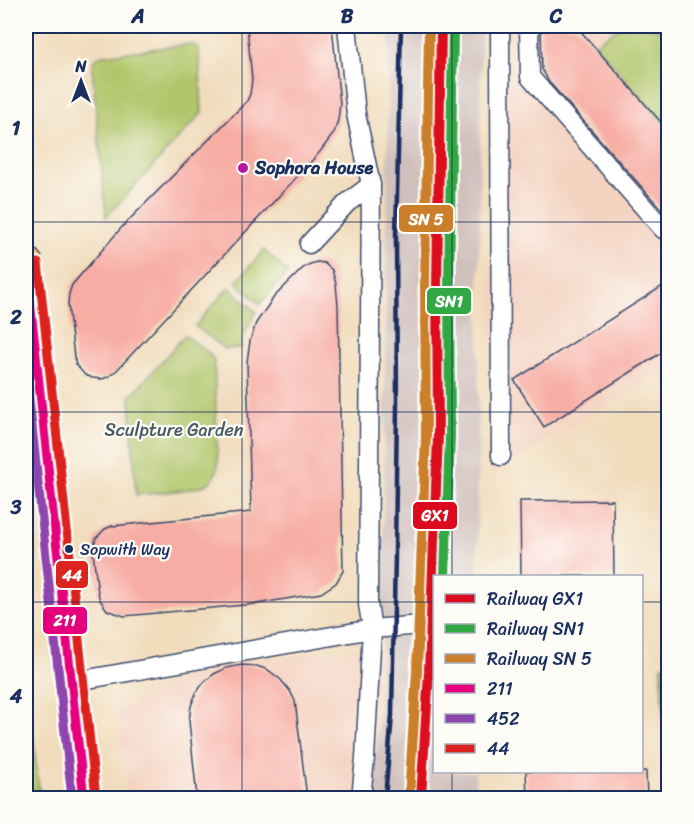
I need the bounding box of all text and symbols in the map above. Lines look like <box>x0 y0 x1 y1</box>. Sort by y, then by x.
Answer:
text: A <box>130 0 145 34</box>
text: B <box>341 0 354 34</box>
text: C <box>549 0 563 34</box>
north arrow <box>51 51 111 111</box>
text: N <box>74 52 87 81</box>
text: 1 <box>12 111 21 146</box>
place label: Sophora House <box>254 152 373 184</box>
marker: Sophora House <box>236 161 250 175</box>
line badge: SN 5 <box>398 204 454 233</box>
text: SN 5 <box>407 205 444 234</box>
line badge: SN1 <box>426 287 472 315</box>
text: SN1 <box>434 287 463 316</box>
text: 2 <box>9 300 22 335</box>
park label: Sculpture Garden <box>105 414 244 446</box>
text: 3 <box>10 490 22 525</box>
line badge: GX1 <box>412 501 458 530</box>
text: GX1 <box>420 501 449 530</box>
place label: Sopwith Way <box>80 535 170 564</box>
marker: Sopwith Way <box>63 543 75 555</box>
line badge: 44 <box>55 560 89 589</box>
text: 44 <box>61 561 82 590</box>
legend <box>433 575 643 773</box>
text: Railway GX1 <box>487 583 584 615</box>
line badge: 211 <box>42 606 88 635</box>
text: 211 <box>53 606 77 635</box>
text: Railway SN1 <box>487 613 584 645</box>
text: Railway SN 5 <box>487 643 592 675</box>
text: 211 <box>487 673 513 705</box>
text: 4 <box>9 679 23 714</box>
text: 452 <box>487 703 520 735</box>
text: 44 <box>487 733 510 765</box>

